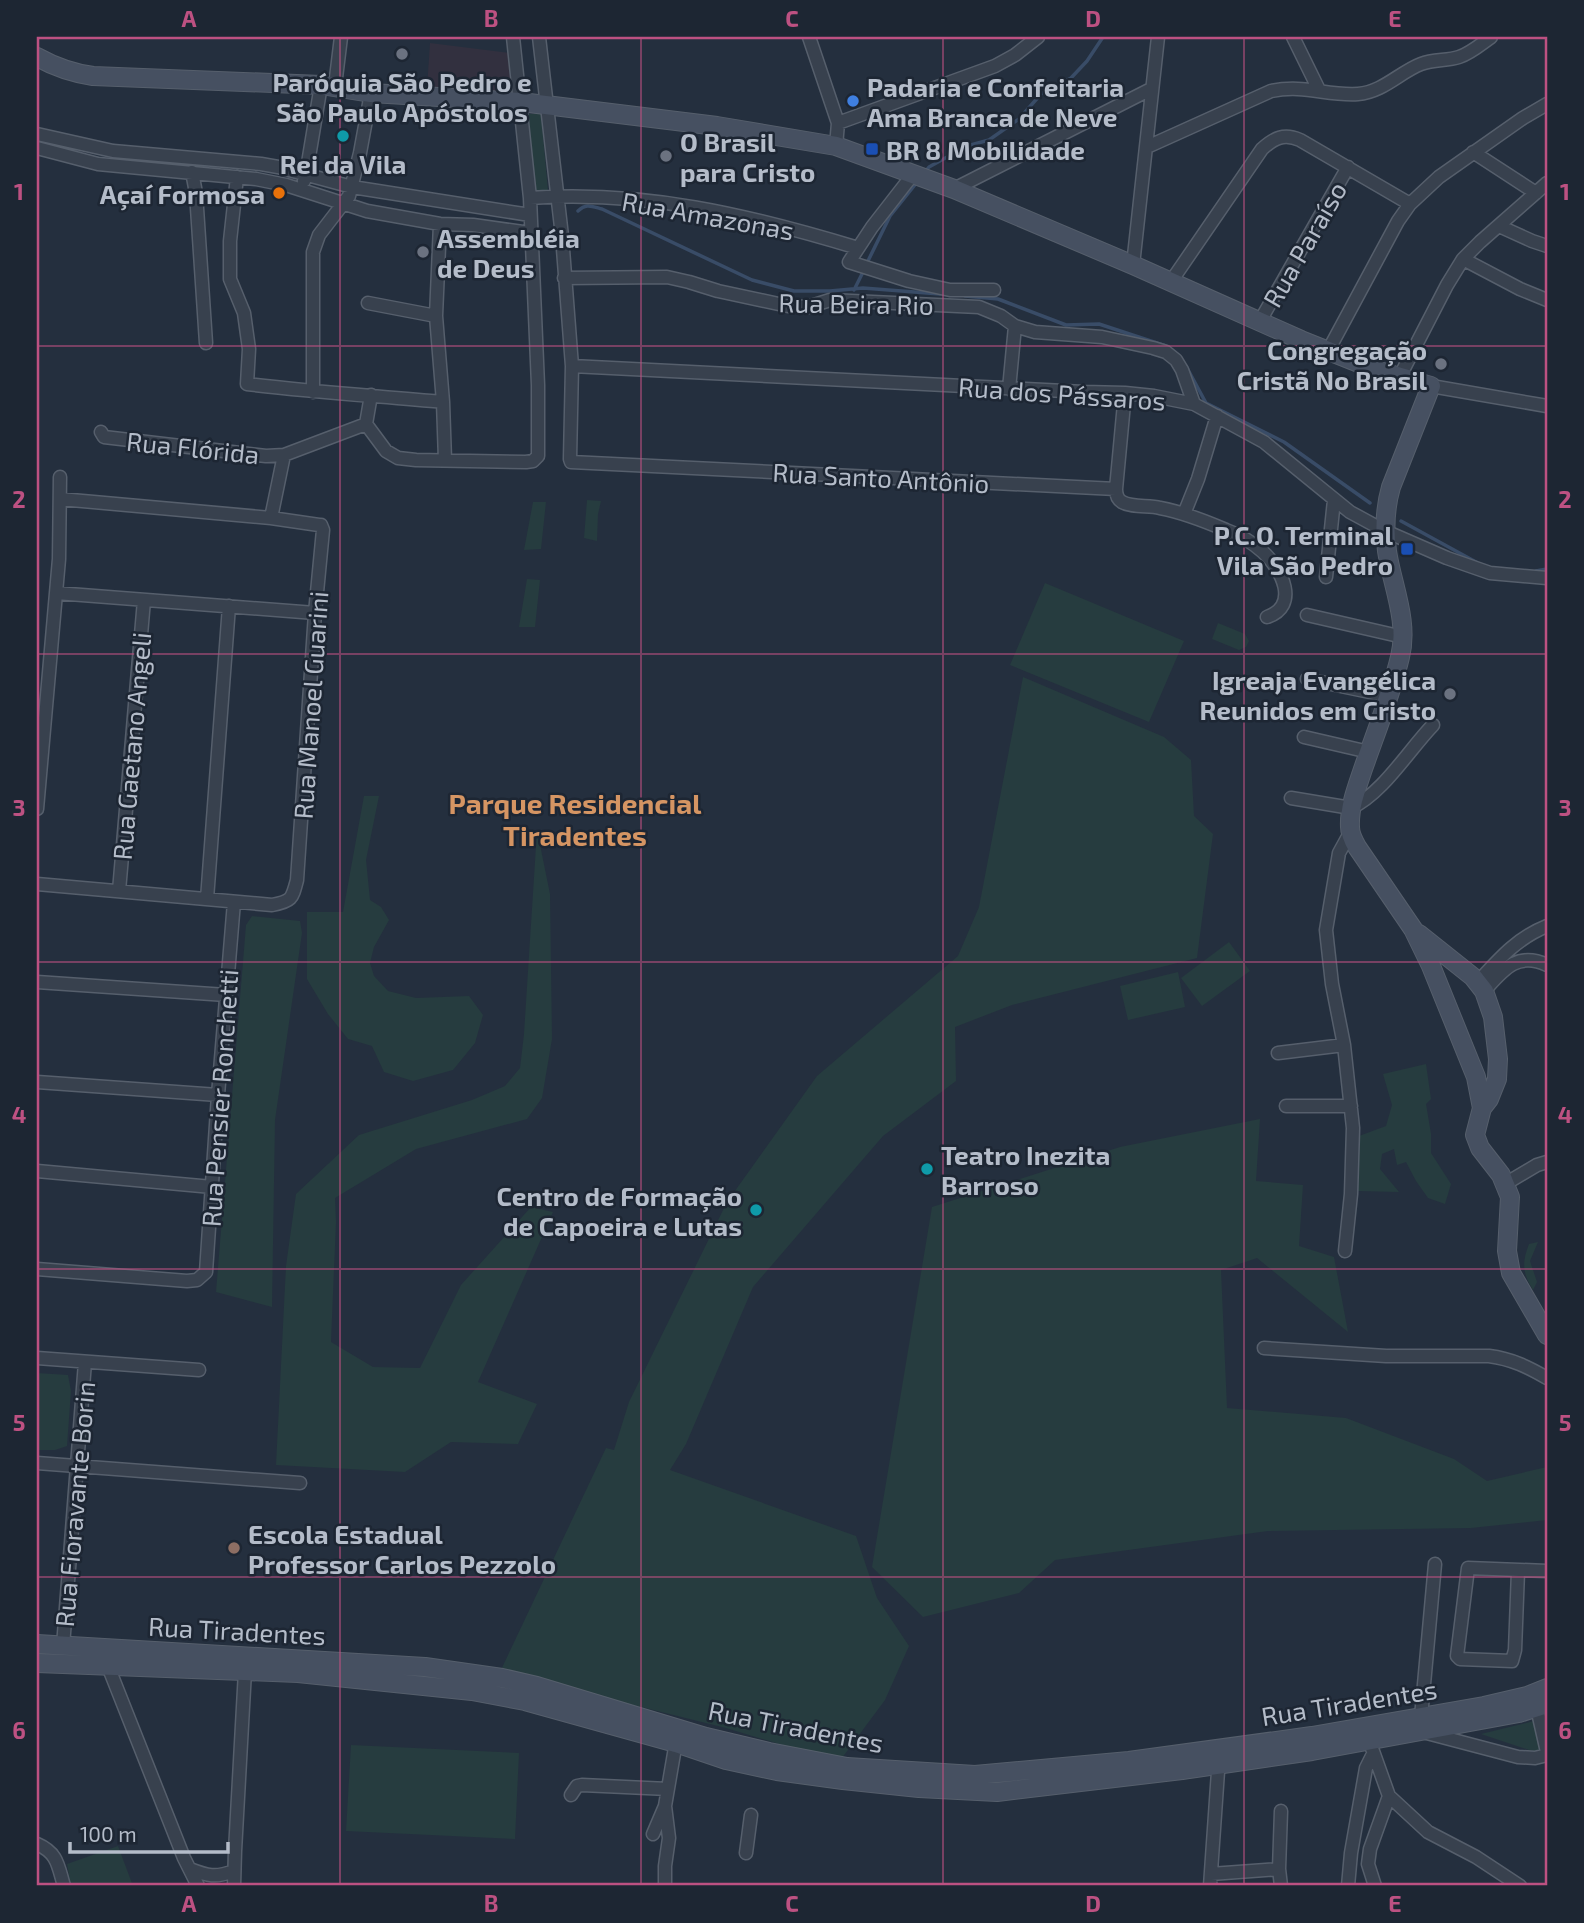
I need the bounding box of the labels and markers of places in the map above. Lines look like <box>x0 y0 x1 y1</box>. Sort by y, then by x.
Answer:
marker: Paróquia São Pedro e São Paulo Apóstolos <box>394 46 410 62</box>
place label: Paróquia São Pedro e São Paulo Apóstolos <box>272 66 532 127</box>
place label: Padaria e Confeitaria Ama Branca de Neve <box>867 71 1124 132</box>
marker: Padaria e Confeitaria Ama Branca de Neve <box>845 93 861 109</box>
place label: O Brasil para Cristo <box>680 126 815 187</box>
marker: Rei da Vila <box>335 128 351 144</box>
place label: BR 8 Mobilidade <box>886 134 1085 165</box>
marker: BR 8 Mobilidade <box>864 141 880 157</box>
place label: Rei da Vila <box>280 148 406 179</box>
marker: O Brasil para Cristo <box>658 148 674 164</box>
place label: Açaí Formosa <box>100 178 265 211</box>
marker: Açaí Formosa <box>271 185 287 201</box>
place label: Assembléia de Deus <box>437 222 580 283</box>
marker: Assembléia de Deus <box>415 244 431 260</box>
place label: Congregação Cristã No Brasil <box>1237 334 1427 395</box>
marker: Congregação Cristã No Brasil <box>1433 356 1449 372</box>
place label: P.C.O. Terminal Vila São Pedro <box>1214 519 1393 580</box>
marker: P.C.O. Terminal Vila São Pedro <box>1399 541 1415 557</box>
place label: Igreaja Evangélica Reunidos em Cristo <box>1200 664 1436 725</box>
marker: Igreaja Evangélica Reunidos em Cristo <box>1442 686 1458 702</box>
place label: Teatro Inezita Barroso <box>941 1139 1110 1200</box>
marker: Teatro Inezita Barroso <box>919 1161 935 1177</box>
place label: Centro de Formação de Capoeira e Lutas <box>496 1180 742 1241</box>
marker: Centro de Formação de Capoeira e Lutas <box>748 1202 764 1218</box>
place label: Escola Estadual Professor Carlos Pezzolo <box>248 1518 556 1579</box>
marker: Escola Estadual Professor Carlos Pezzolo <box>226 1540 242 1556</box>

